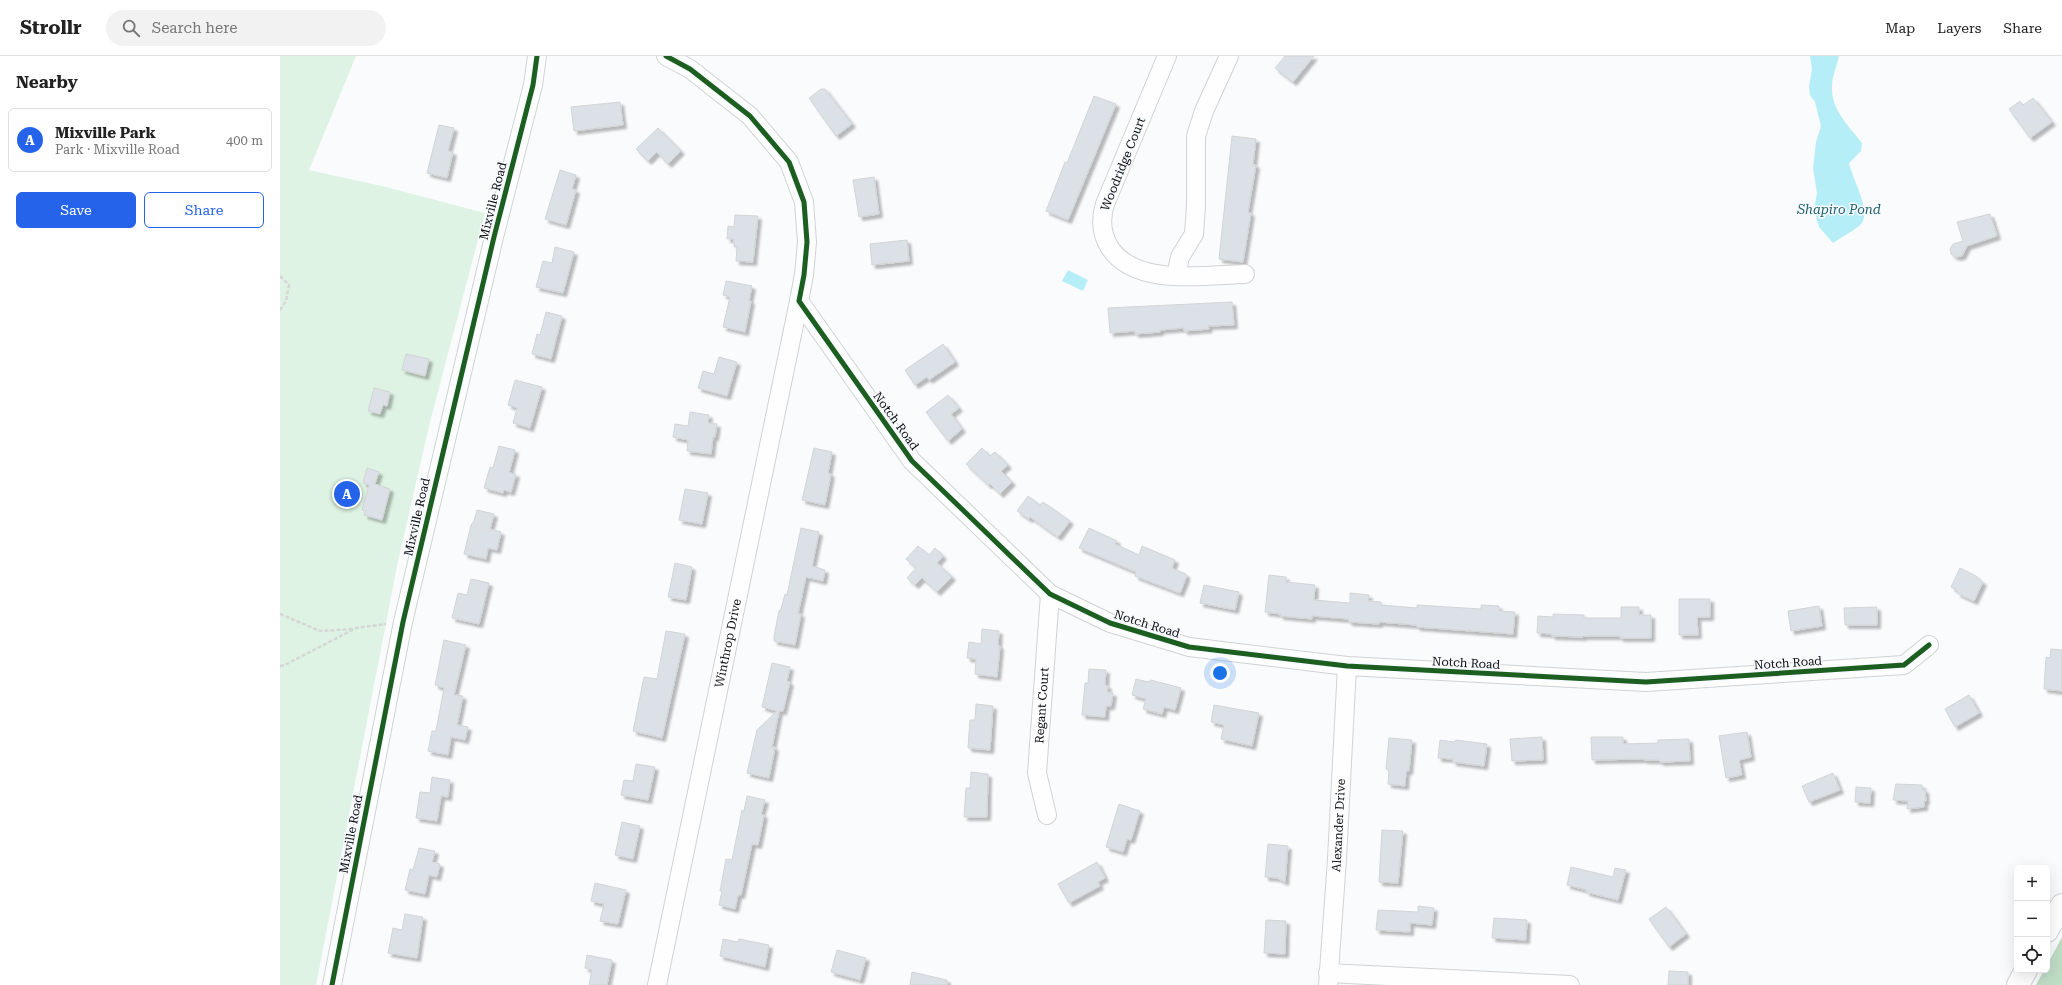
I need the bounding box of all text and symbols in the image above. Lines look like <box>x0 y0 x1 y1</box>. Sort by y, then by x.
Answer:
search box <box>106 10 386 46</box>
text: Strollr <box>20 16 82 39</box>
icon: search <box>120 17 142 39</box>
text: Search here <box>152 19 238 37</box>
text: Map <box>1885 20 1915 36</box>
text: Layers <box>1937 20 1981 36</box>
text: Share <box>2003 20 2042 36</box>
text: Nearby <box>16 72 78 92</box>
street label: Woodridge Court <box>1098 115 1148 213</box>
text: Mixville Park <box>55 124 156 142</box>
text: A <box>25 133 35 148</box>
text: 400 m <box>226 133 263 148</box>
text: Park · Mixville Road <box>55 142 180 157</box>
street label: Mixville Road <box>477 160 510 241</box>
button: Save <box>16 192 136 228</box>
button: Share <box>144 192 264 228</box>
water label: Shapiro Pond <box>1796 202 1881 217</box>
street label: Notch Road <box>870 389 922 453</box>
street label: Mixville Road <box>401 476 433 557</box>
pin: A <box>334 479 360 509</box>
street label: Winthrop Drive <box>712 597 744 689</box>
street label: Notch Road <box>1112 607 1182 641</box>
street label: Notch Road <box>1432 654 1501 672</box>
street label: Notch Road <box>1754 654 1823 672</box>
your location <box>1210 663 1230 683</box>
street label: Regant Court <box>1032 666 1052 744</box>
street label: Alexander Drive <box>1329 778 1348 873</box>
street label: Mixville Road <box>337 793 366 874</box>
map controls <box>2014 865 2050 973</box>
button: + <box>2014 865 2050 901</box>
button: − <box>2014 901 2050 937</box>
button: locate <box>2014 937 2050 973</box>

